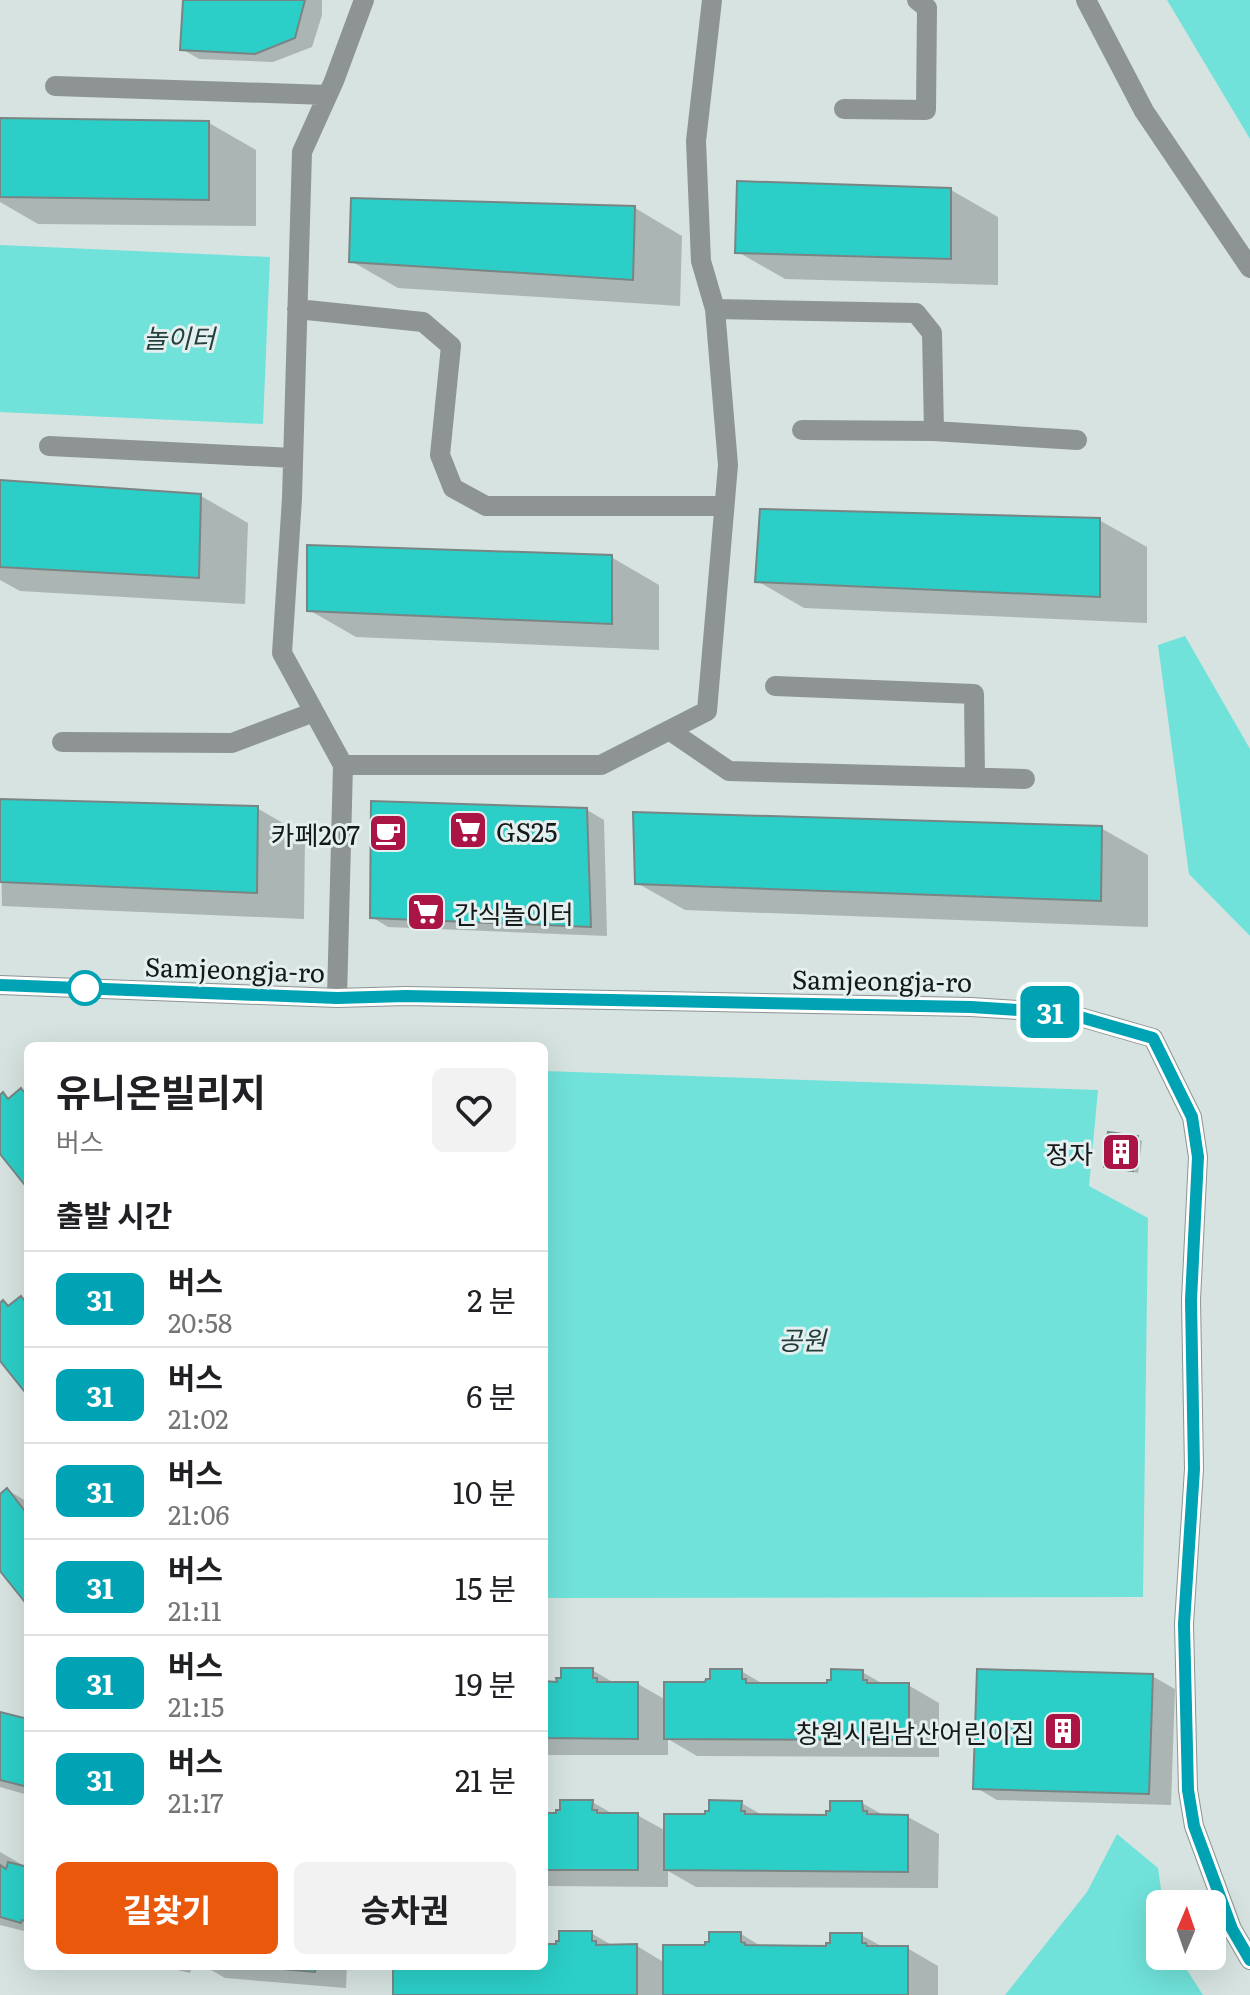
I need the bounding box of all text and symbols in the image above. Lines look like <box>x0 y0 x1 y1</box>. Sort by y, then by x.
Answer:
park label: 놀이터 <box>143 317 218 356</box>
supermarket icon: GS25 <box>447 809 489 851</box>
place label: GS25 <box>496 811 557 850</box>
cafe icon: 카페207 <box>367 812 409 854</box>
place label: 카페207 <box>271 814 360 853</box>
supermarket icon: 간식놀이터 <box>405 891 447 933</box>
place label: 간식놀이터 <box>454 893 574 932</box>
street label: Samjeongja-ro <box>144 945 326 991</box>
street label: Samjeongja-ro <box>792 958 972 1000</box>
unlabelled marker <box>68 971 102 1005</box>
line badge: 31 <box>1014 986 1086 1038</box>
text: 31 <box>1036 991 1064 1033</box>
text: 유니온빌리지 <box>56 1062 266 1119</box>
button: heart <box>432 1068 516 1152</box>
text: 버스 <box>56 1121 104 1160</box>
building icon: 정자 <box>1100 1131 1142 1173</box>
place label: 정자 <box>1045 1133 1093 1172</box>
text: 출발 시간 <box>56 1192 172 1236</box>
text: 버스 <box>168 1258 223 1302</box>
text: 2 분 <box>467 1277 516 1321</box>
text: 31 <box>86 1278 114 1320</box>
text: 20:58 <box>168 1302 232 1341</box>
park label: 공원 <box>778 1319 828 1358</box>
text: 버스 <box>168 1354 223 1398</box>
text: 6 분 <box>466 1373 516 1417</box>
text: 31 <box>86 1374 114 1416</box>
text: 21:02 <box>168 1398 228 1437</box>
text: 버스 <box>168 1450 223 1494</box>
text: 10 분 <box>453 1469 516 1513</box>
text: 31 <box>86 1470 114 1512</box>
text: 21:06 <box>168 1494 229 1533</box>
text: 버스 <box>168 1546 223 1590</box>
text: 15 분 <box>455 1565 516 1609</box>
text: 31 <box>86 1566 114 1608</box>
text: 21:11 <box>168 1590 222 1629</box>
text: 버스 <box>168 1642 223 1686</box>
text: 19 분 <box>455 1661 516 1705</box>
text: 31 <box>86 1662 114 1704</box>
text: 21:15 <box>168 1686 224 1725</box>
building icon: 창원시립남산어린이집 <box>1042 1710 1084 1752</box>
place label: 창원시립남산어린이집 <box>796 1712 1035 1751</box>
text: 버스 <box>168 1738 223 1782</box>
text: 21 분 <box>455 1757 516 1801</box>
text: 31 <box>86 1758 114 1800</box>
text: 21:17 <box>168 1782 223 1821</box>
button: 길찾기 <box>56 1862 278 1954</box>
button: 승차권 <box>294 1862 516 1954</box>
north arrow <box>1146 1890 1226 1970</box>
map controls <box>1146 1890 1226 1970</box>

